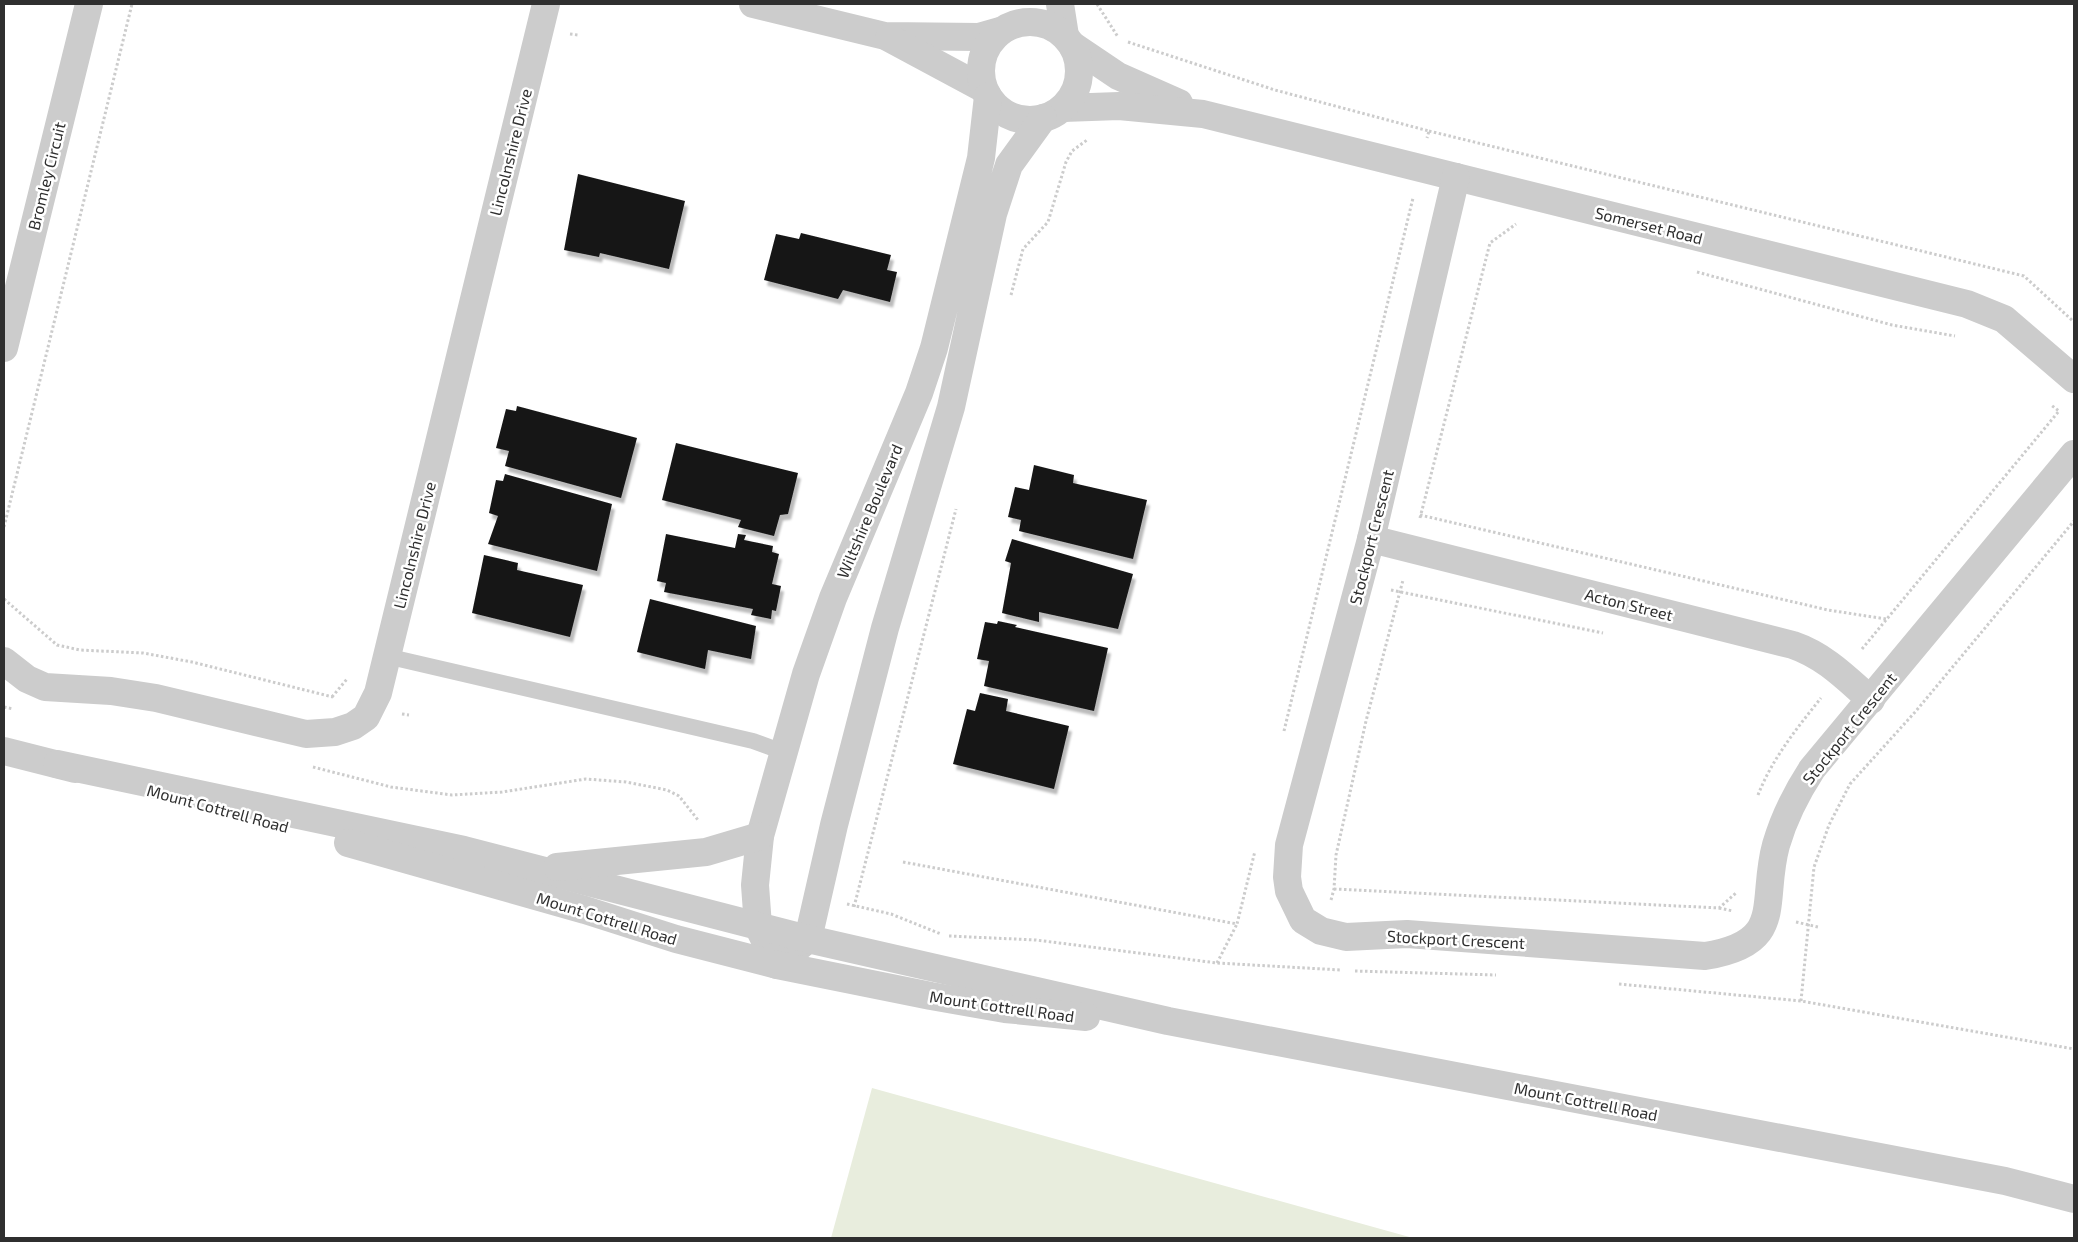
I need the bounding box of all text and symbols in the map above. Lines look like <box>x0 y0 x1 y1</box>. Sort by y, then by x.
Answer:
street label: Lincolnshire Drive <box>485 87 535 217</box>
street label: Bromley Circuit <box>23 120 69 232</box>
street label: Somerset Road <box>1593 202 1705 248</box>
street label: Wiltshire Boulevard <box>832 441 906 581</box>
street label: Stockport Crescent <box>1345 468 1397 606</box>
street label: Lincolnshire Drive <box>389 480 439 610</box>
street label: Acton Street <box>1583 584 1675 624</box>
street label: Stockport Crescent <box>1798 668 1900 788</box>
street label: Mount Cottrell Road <box>145 780 291 836</box>
street label: Mount Cottrell Road <box>534 888 680 948</box>
street label: Stockport Crescent <box>1386 926 1526 952</box>
street label: Mount Cottrell Road <box>928 986 1076 1026</box>
street label: Mount Cottrell Road <box>1513 1078 1659 1124</box>

